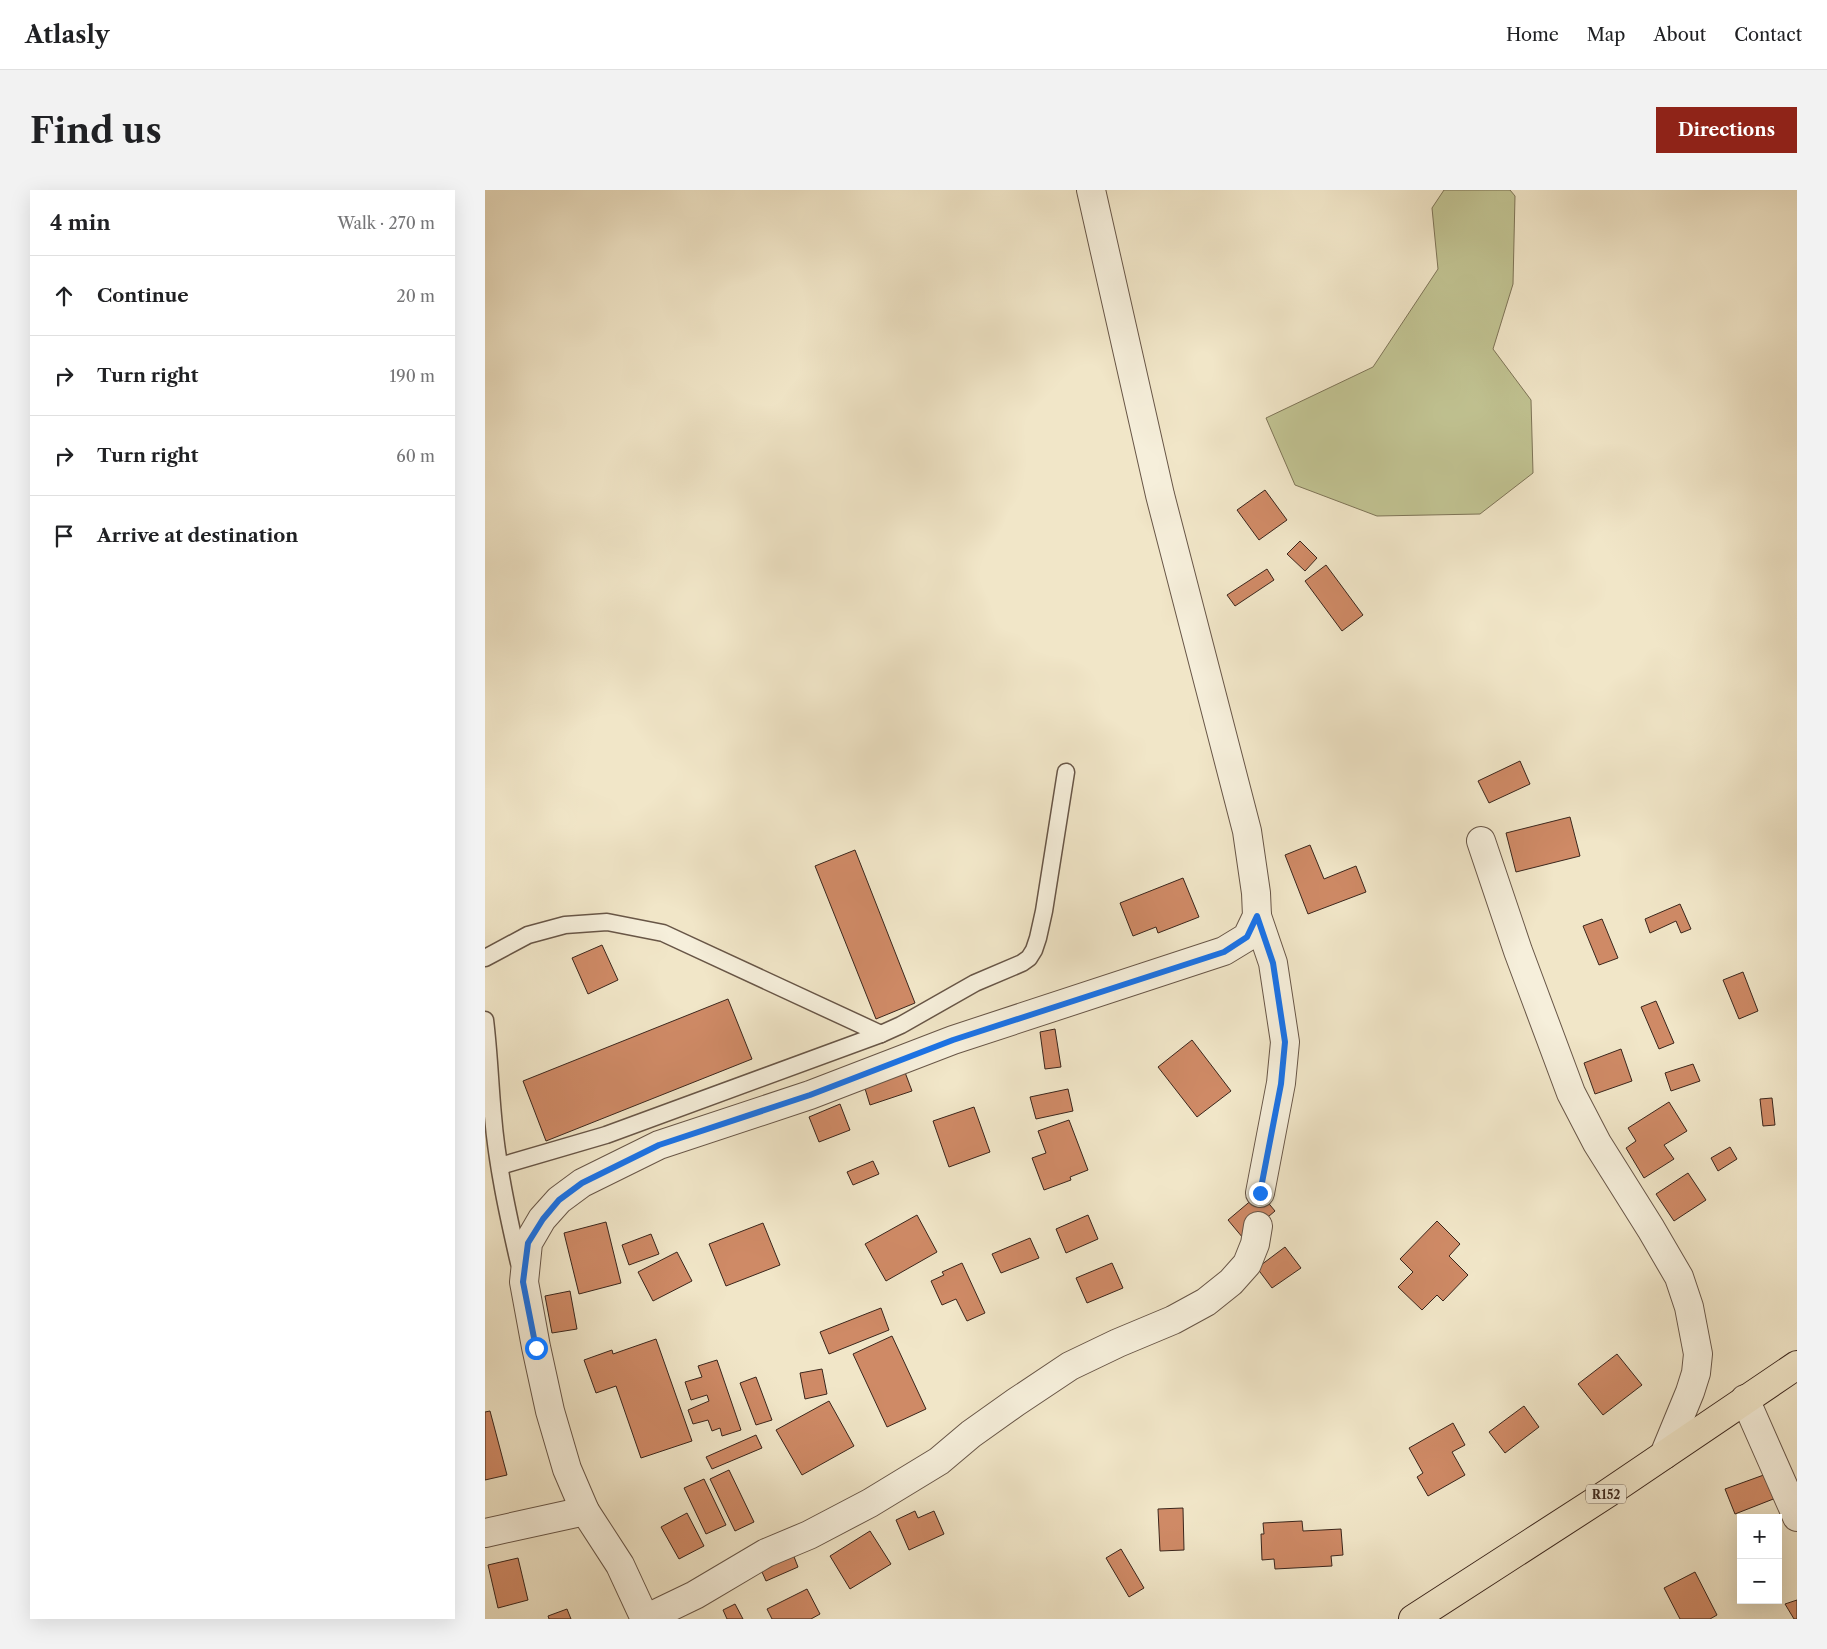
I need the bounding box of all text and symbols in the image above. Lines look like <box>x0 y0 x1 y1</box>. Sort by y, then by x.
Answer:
text: Atlasly <box>25 20 109 49</box>
text: Home <box>1506 24 1559 46</box>
text: Map <box>1587 24 1625 46</box>
text: About <box>1653 24 1706 46</box>
text: Contact <box>1734 24 1802 46</box>
button: Directions <box>1656 107 1797 153</box>
text: Find us <box>30 109 162 152</box>
text: 4 min <box>50 210 111 235</box>
text: Walk · 270 m <box>337 213 435 233</box>
icon: ahead <box>50 282 78 310</box>
text: Continue <box>97 284 189 307</box>
text: 20 m <box>396 286 435 306</box>
icon: right <box>50 362 78 390</box>
text: Turn right <box>97 364 198 387</box>
text: 190 m <box>390 366 435 386</box>
icon: right <box>50 442 78 470</box>
text: Turn right <box>97 444 198 467</box>
text: 60 m <box>396 446 435 466</box>
icon: arrive <box>50 522 78 550</box>
text: Arrive at destination <box>97 524 298 547</box>
route end <box>1249 1182 1272 1205</box>
route start <box>525 1337 548 1360</box>
road number: R152 <box>1586 1485 1626 1504</box>
map controls <box>1737 1514 1782 1604</box>
button: + <box>1737 1514 1782 1559</box>
button: − <box>1737 1559 1782 1604</box>

